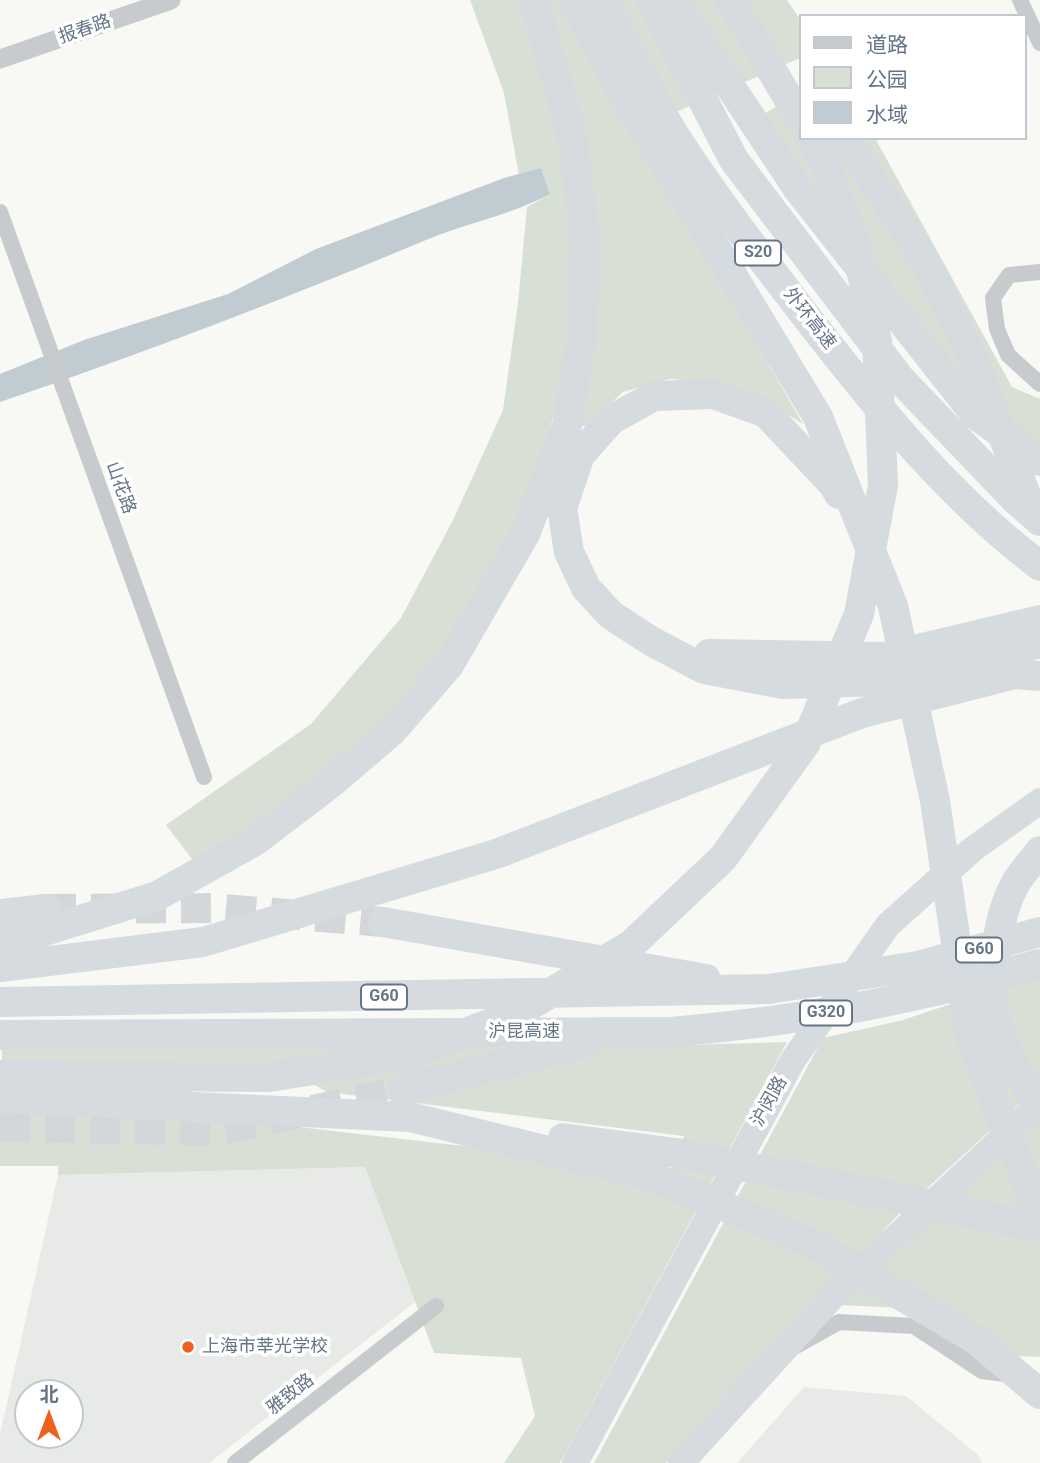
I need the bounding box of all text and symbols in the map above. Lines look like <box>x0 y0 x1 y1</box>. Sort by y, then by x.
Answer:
street label: 报春路 <box>56 11 114 49</box>
legend <box>799 14 1026 140</box>
text: 道路 <box>866 33 908 57</box>
text: 公园 <box>866 68 908 92</box>
text: 水域 <box>866 103 908 127</box>
road number: S20 <box>735 241 781 266</box>
street label: 外环高速 <box>778 284 840 354</box>
street label: 山花路 <box>101 459 139 517</box>
road number: G60 <box>956 938 1002 962</box>
road number: G60 <box>361 984 407 1009</box>
road number: G320 <box>800 1001 852 1026</box>
street label: 沪昆高速 <box>488 1021 560 1043</box>
street label: 沪闵路 <box>747 1073 793 1131</box>
place label: 上海市莘光学校 <box>202 1336 328 1358</box>
marker: 上海市莘光学校 <box>180 1339 196 1355</box>
street label: 雅致路 <box>263 1370 319 1420</box>
north arrow <box>14 1379 84 1449</box>
text: 北 <box>39 1383 59 1406</box>

